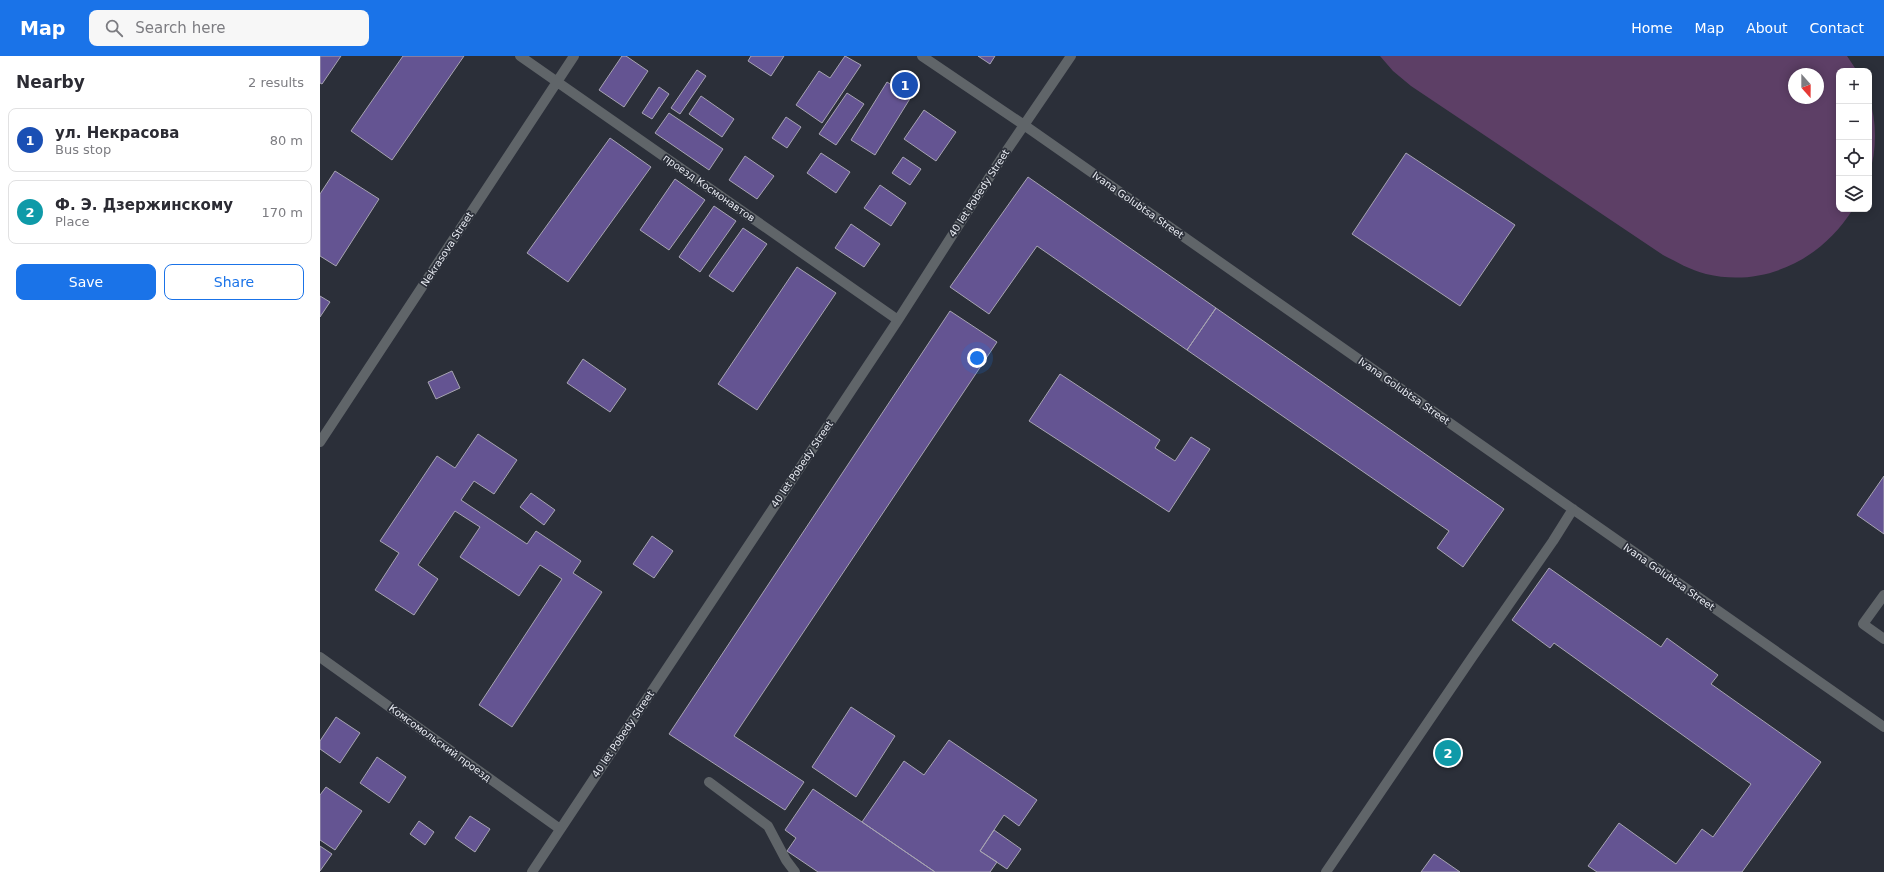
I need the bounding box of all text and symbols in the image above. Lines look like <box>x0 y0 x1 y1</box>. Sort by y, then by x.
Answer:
search box <box>89 10 369 46</box>
text: Map <box>20 17 65 39</box>
icon: search <box>103 17 125 39</box>
text: Search here <box>135 19 225 37</box>
text: Home <box>1631 20 1673 36</box>
text: Map <box>1695 20 1724 36</box>
text: About <box>1746 20 1788 36</box>
text: Contact <box>1810 20 1864 36</box>
north arrow <box>1788 68 1824 104</box>
map controls <box>1836 68 1872 212</box>
button: + <box>1836 68 1872 104</box>
pin: 1 <box>892 70 918 100</box>
text: Nearby <box>16 72 85 92</box>
text: 2 results <box>248 75 304 90</box>
button: − <box>1836 104 1872 140</box>
text: ул. Некрасова <box>55 124 179 142</box>
text: 1 <box>25 133 35 148</box>
text: 80 m <box>270 133 303 148</box>
button: locate <box>1836 140 1872 176</box>
text: Bus stop <box>55 142 111 157</box>
street label: 40 let Pobedy Street <box>947 147 1011 239</box>
street label: проезд Космонавтов <box>661 152 757 224</box>
street label: Ivana Golubtsa Street <box>1090 169 1186 241</box>
button: layers <box>1836 176 1872 212</box>
text: Ф. Э. Дзержинскому <box>55 196 233 214</box>
text: 2 <box>25 205 35 220</box>
text: 170 m <box>261 205 303 220</box>
street label: Nekrasova Street <box>419 210 475 288</box>
text: Place <box>55 214 90 229</box>
button: Save <box>16 264 156 300</box>
button: Share <box>164 264 304 300</box>
your location <box>967 348 987 368</box>
street label: Ivana Golubtsa Street <box>1356 355 1452 427</box>
street label: 40 let Pobedy Street <box>769 419 835 509</box>
street label: Ivana Golubtsa Street <box>1621 541 1717 613</box>
street label: 40 let Pobedy Street <box>590 689 656 779</box>
street label: Комсомольский проезд <box>387 702 493 784</box>
pin: 2 <box>1435 738 1461 768</box>

